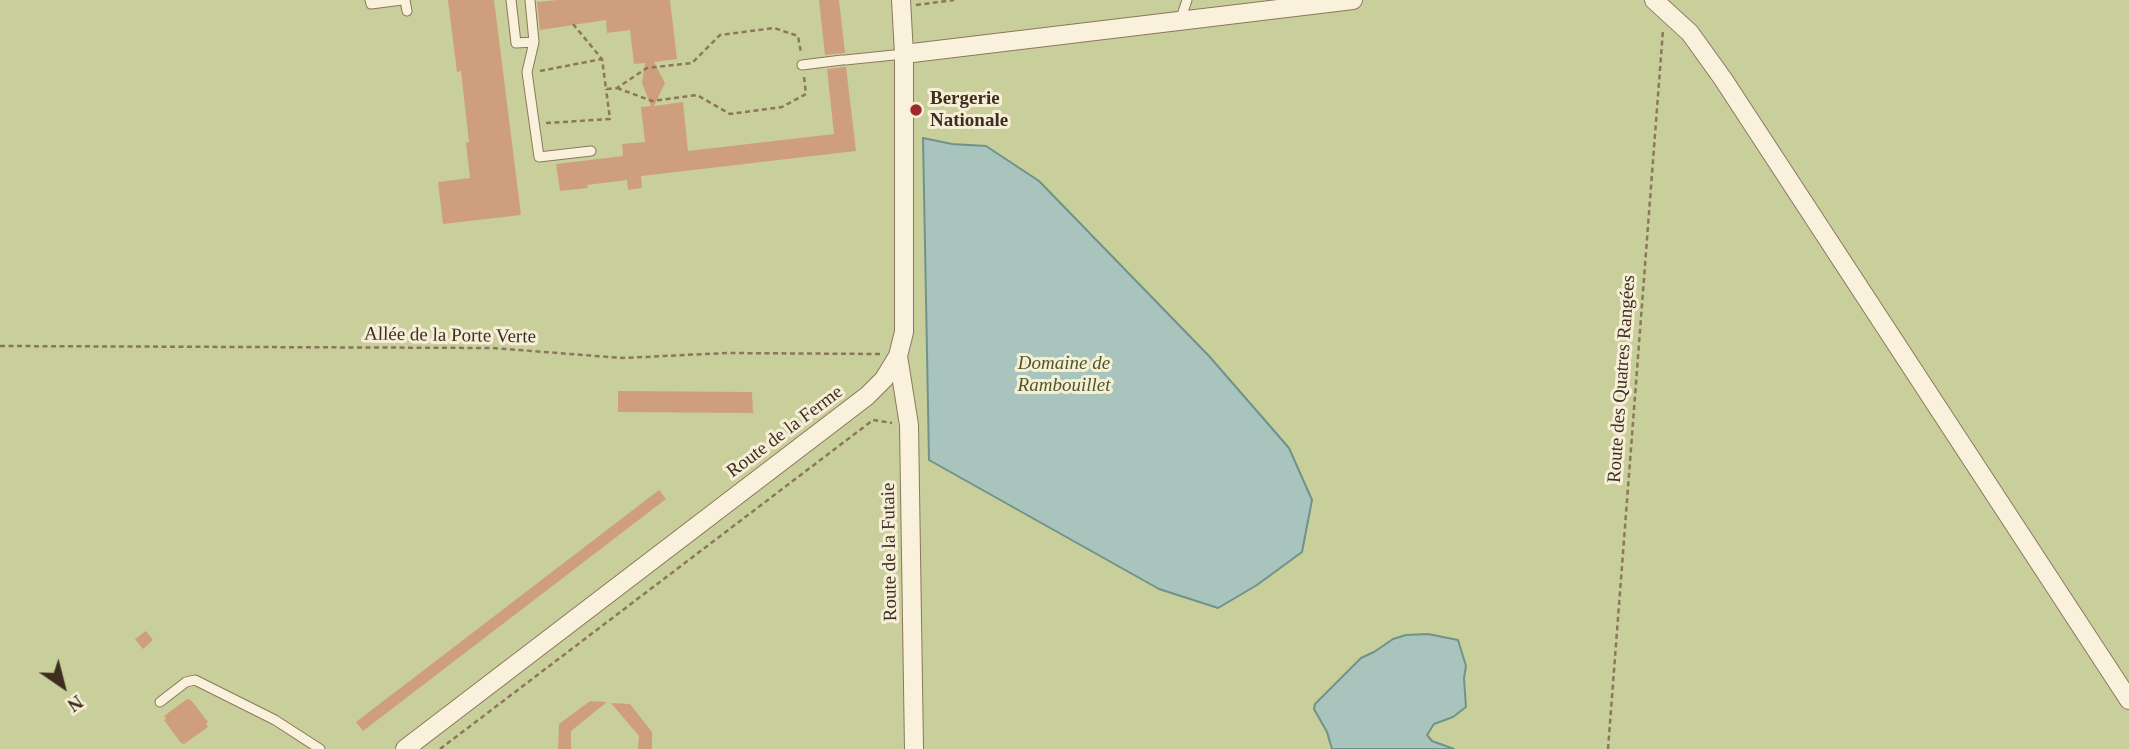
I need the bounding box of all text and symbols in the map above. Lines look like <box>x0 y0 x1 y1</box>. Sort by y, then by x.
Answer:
place label: Bergerie Nationale <box>930 88 1008 132</box>
marker: Bergerie Nationale <box>908 102 924 118</box>
street label: Route des Quatres Rangées <box>1603 274 1641 484</box>
street label: Allée de la Porte Verte <box>364 323 536 349</box>
park label: Domaine de Rambouillet <box>1018 353 1110 397</box>
street label: Route de la Ferme <box>722 381 848 483</box>
street label: Route de la Futaie <box>877 482 903 622</box>
north arrow <box>28 651 98 721</box>
text: N <box>64 691 87 716</box>

